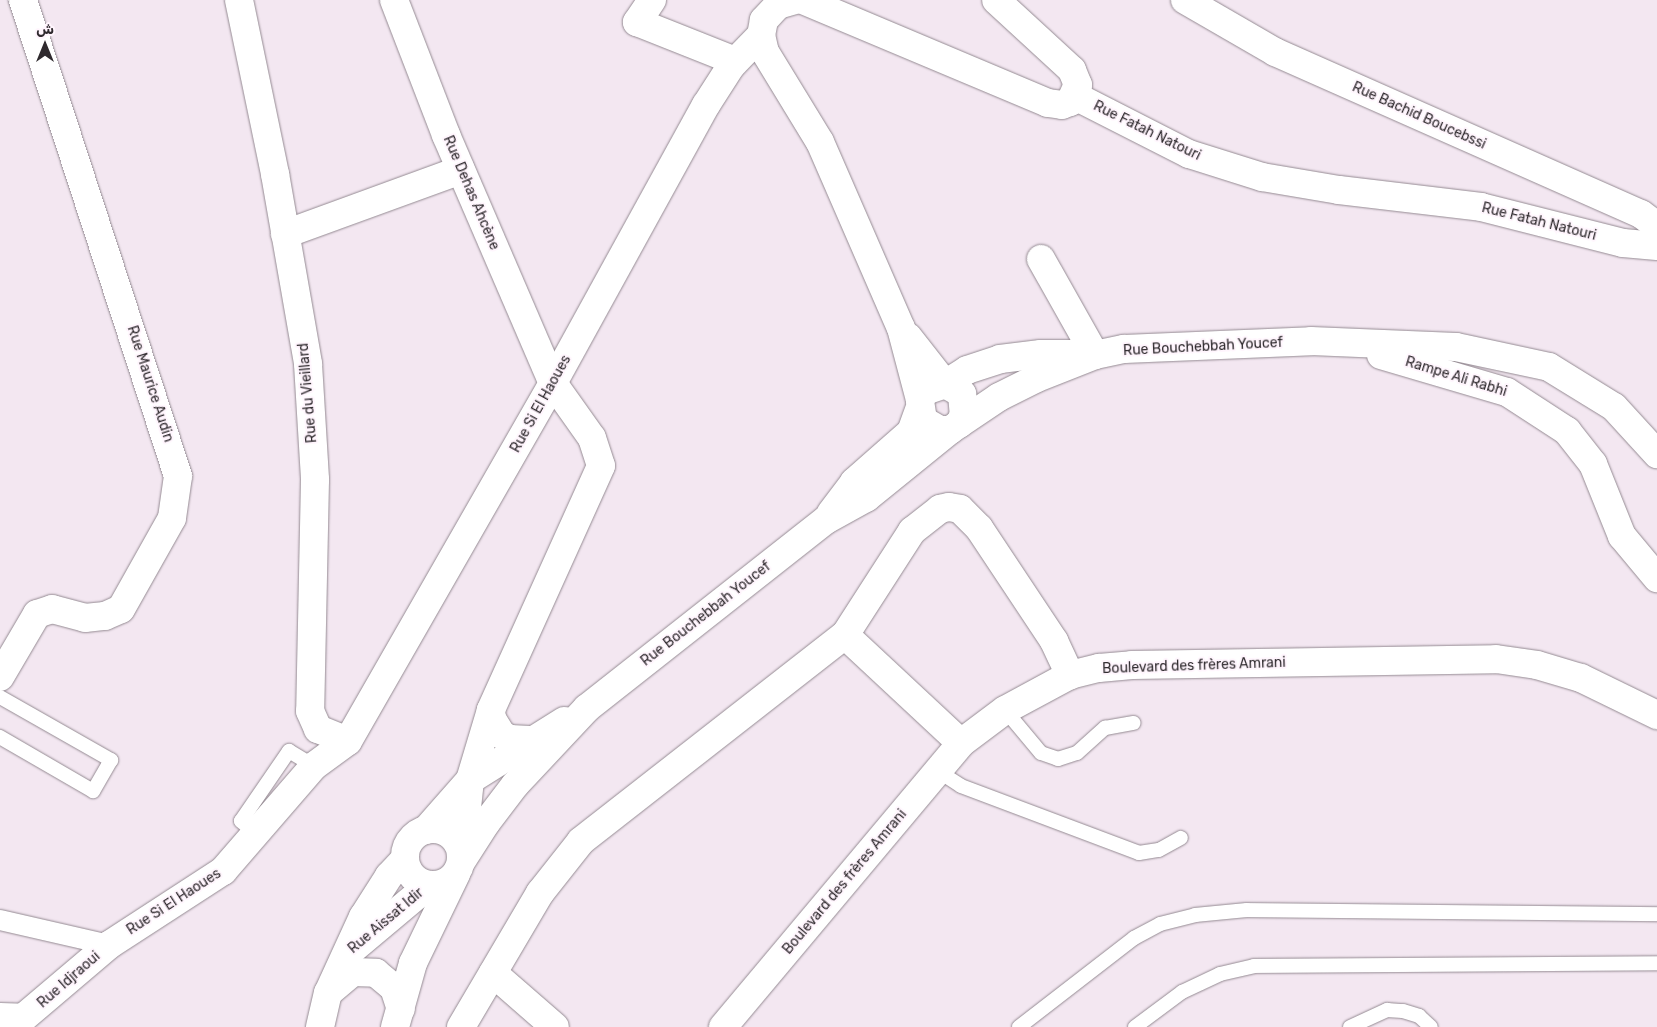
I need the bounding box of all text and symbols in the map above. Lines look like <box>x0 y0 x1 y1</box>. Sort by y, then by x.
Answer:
north arrow <box>20 20 70 70</box>
text: ش <box>36 21 54 38</box>
street label: Rue Bachid Boucebssi <box>1349 79 1489 153</box>
street label: Rue Fatah Natouri <box>1091 98 1203 164</box>
street label: Rue Dehas Ahcène <box>439 133 503 253</box>
street label: Rue Fatah Natouri <box>1480 200 1598 244</box>
street label: Rue Maurice Audin <box>123 324 177 444</box>
street label: Rue Bouchebbah Youcef <box>1122 334 1284 360</box>
street label: Rue du Vieillard <box>295 342 321 444</box>
street label: Rue Si El Haoues <box>507 352 575 456</box>
street label: Rampe Ali Rabhi <box>1403 354 1509 400</box>
street label: Rue Bouchebbah Youcef <box>638 558 774 670</box>
street label: Boulevard des frères Amrani <box>1102 654 1286 678</box>
street label: Boulevard des frères Amrani <box>779 806 911 958</box>
street label: Rue Si El Haoues <box>124 865 224 939</box>
street label: Rue Aissat Idir <box>345 885 427 957</box>
street label: Rue Idjraoui <box>34 948 104 1012</box>

